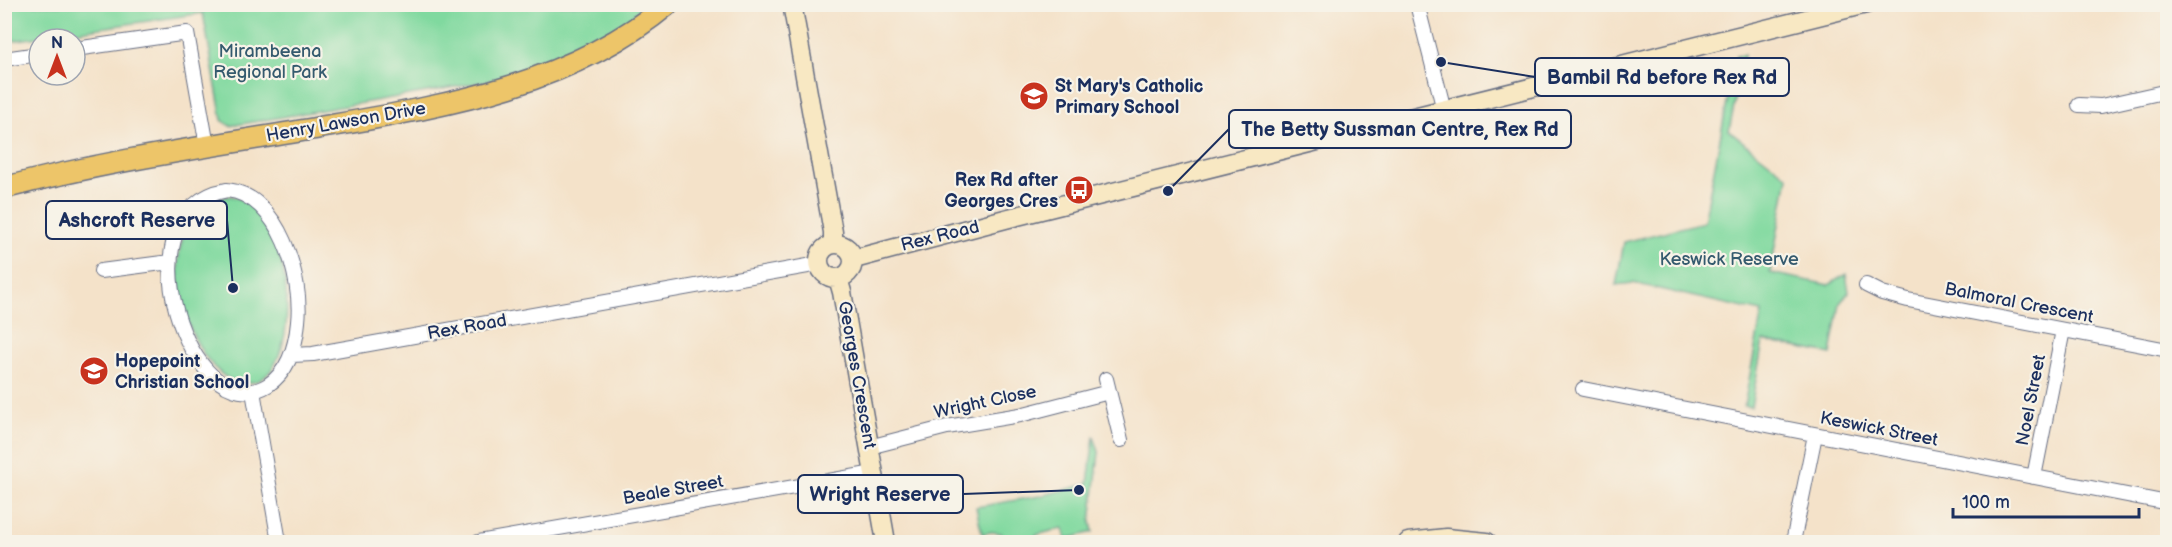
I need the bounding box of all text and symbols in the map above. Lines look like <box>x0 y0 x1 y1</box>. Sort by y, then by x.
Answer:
north arrow <box>27 27 87 87</box>
text: N <box>51 34 63 53</box>
park label: Mirambeena Regional Park <box>213 41 327 83</box>
callout: Bambil Rd before Rex Rd <box>1535 58 1789 96</box>
text: Bambil Rd before Rex Rd <box>1547 66 1777 90</box>
place label: St Mary's Catholic Primary School <box>1055 76 1204 118</box>
school or university icon: St Mary's Catholic Primary School <box>1018 80 1050 112</box>
street label: Henry Lawson Drive <box>265 98 428 146</box>
callout: The Betty Sussman Centre, Rex Rd <box>1229 110 1571 148</box>
text: The Betty Sussman Centre, Rex Rd <box>1241 118 1559 142</box>
place label: Rex Rd after Georges Cres <box>944 170 1059 212</box>
bus stop icon: Rex Rd after Georges Cres <box>1063 174 1095 206</box>
callout: Ashcroft Reserve <box>46 201 227 239</box>
text: Ashcroft Reserve <box>58 209 215 233</box>
street label: Rex Road <box>899 216 981 256</box>
park label: Keswick Reserve <box>1659 249 1799 270</box>
street label: Balmoral Crescent <box>1943 278 2096 328</box>
street label: Georges Crescent <box>834 299 880 451</box>
street label: Rex Road <box>426 310 508 344</box>
place label: Hopepoint Christian School <box>115 351 249 393</box>
street label: Noel Street <box>2012 352 2050 447</box>
school or university icon: Hopepoint Christian School <box>78 355 110 387</box>
street label: Wright Close <box>932 381 1039 423</box>
street label: Keswick Street <box>1818 407 1940 451</box>
street label: Beale Street <box>621 471 725 509</box>
callout: Wright Reserve <box>798 475 963 513</box>
scale bar <box>1953 481 2139 519</box>
text: Wright Reserve <box>810 483 950 507</box>
text: 100 m <box>1962 492 2010 513</box>

